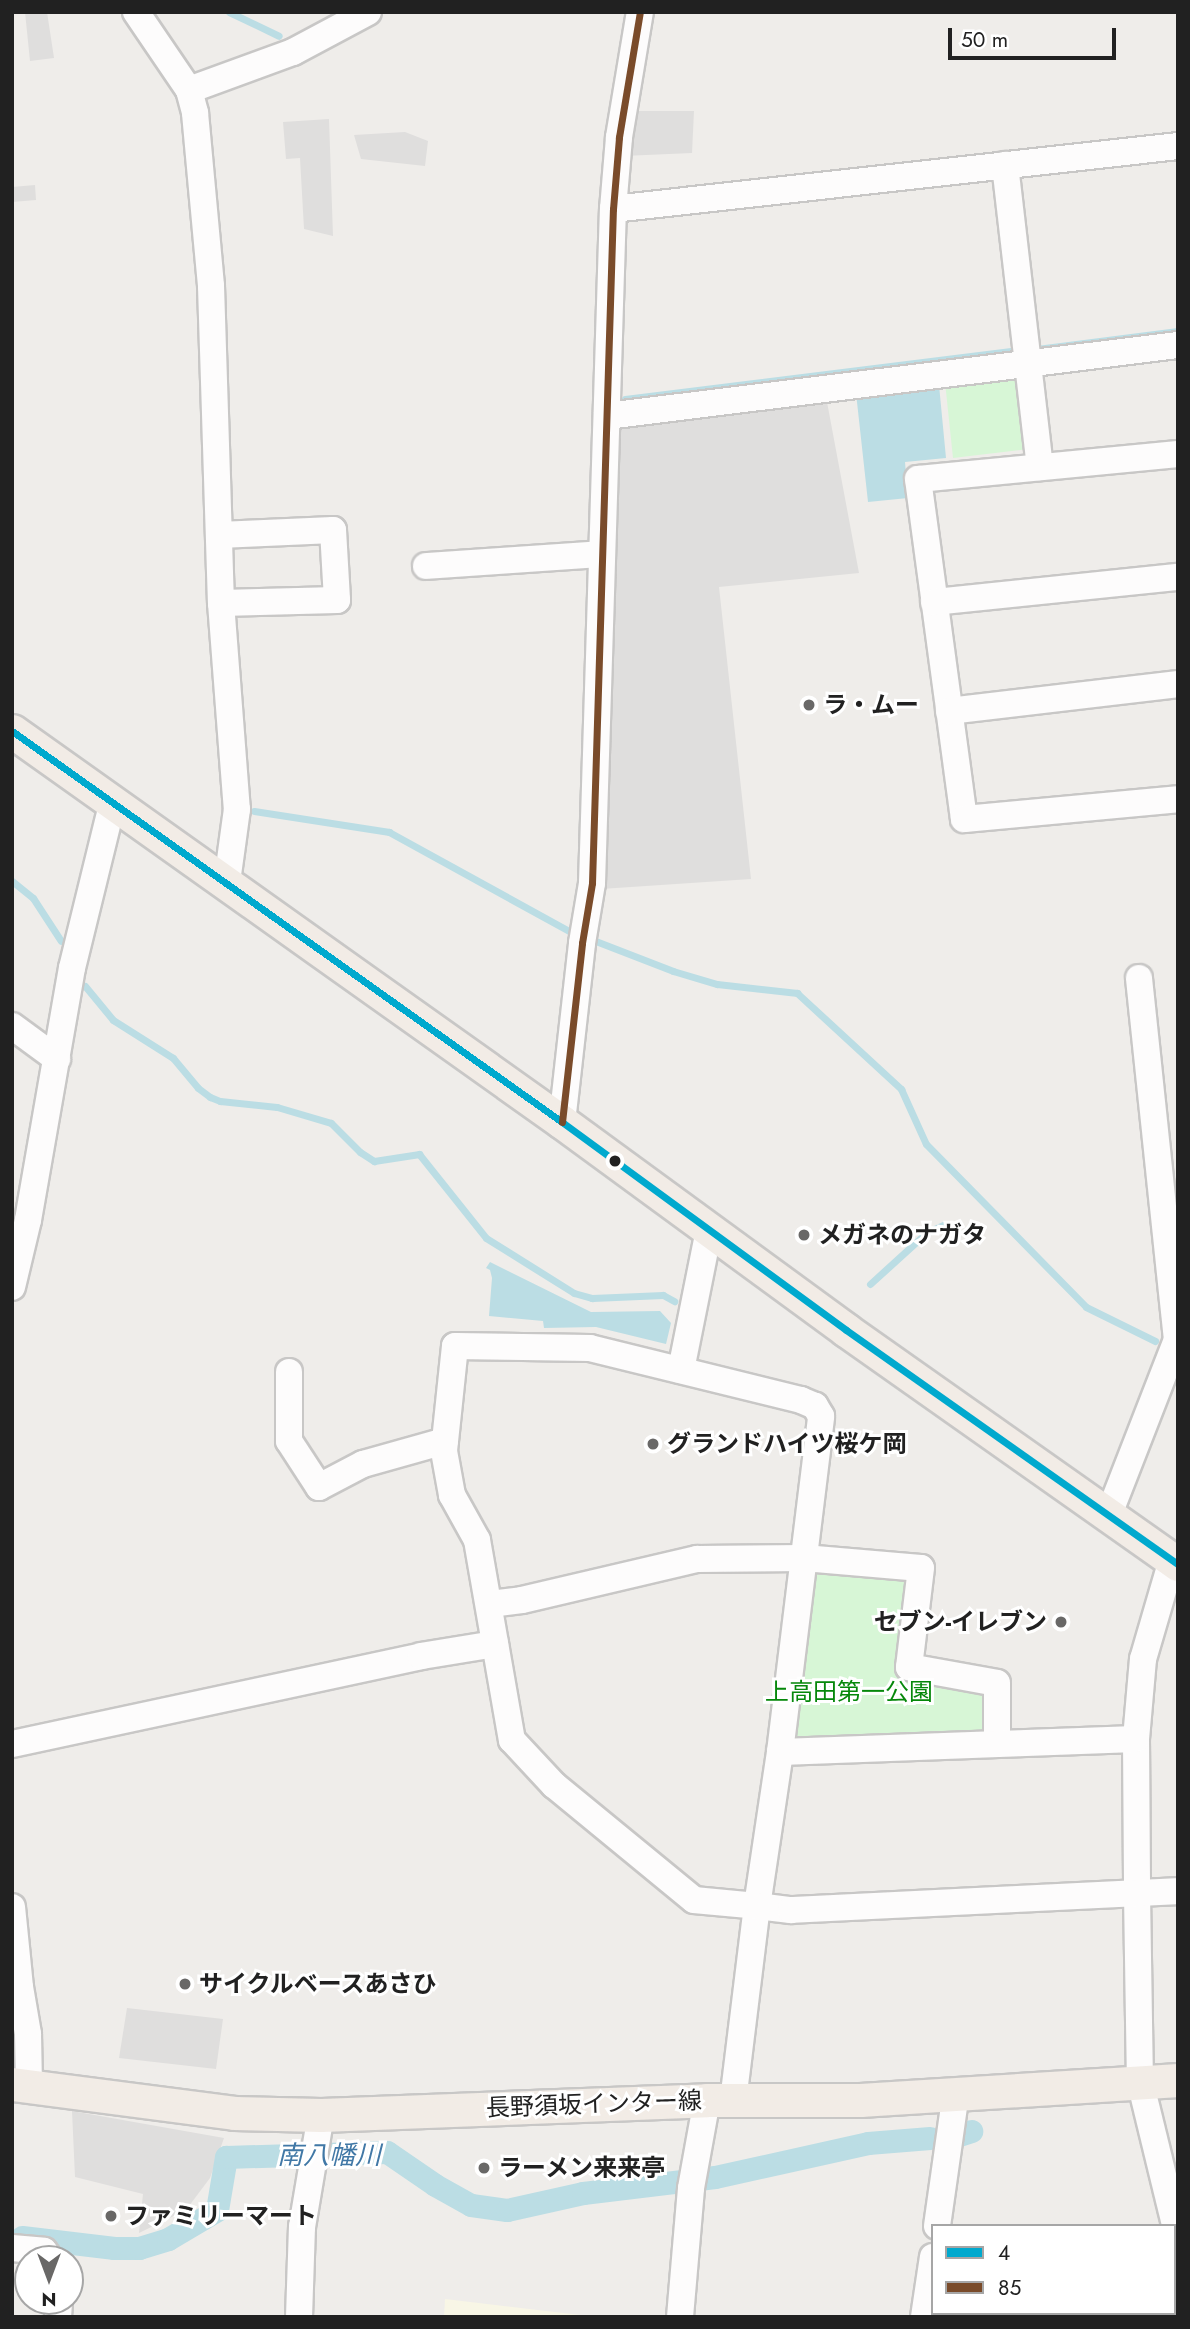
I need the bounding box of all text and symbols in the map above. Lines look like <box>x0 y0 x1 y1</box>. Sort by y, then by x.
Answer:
scale bar <box>952 14 1120 58</box>
text: 50 m <box>961 25 1008 55</box>
place label: ラ・ムー <box>823 691 919 719</box>
marker: ラ・ムー <box>801 697 817 713</box>
unlabelled marker <box>608 1154 622 1168</box>
place label: メガネのナガタ <box>818 1221 986 1249</box>
marker: メガネのナガタ <box>796 1227 812 1243</box>
place label: グランドハイツ桜ケ岡 <box>667 1430 907 1458</box>
marker: グランドハイツ桜ケ岡 <box>645 1436 661 1452</box>
place label: セブン-イレブン <box>874 1608 1047 1636</box>
marker: セブン-イレブン <box>1053 1614 1069 1630</box>
park label: 上高田第一公園 <box>765 1678 933 1706</box>
place label: サイクルベースあさひ <box>199 1970 439 1998</box>
marker: サイクルベースあさひ <box>177 1976 193 1992</box>
street label: 長野須坂インター線 <box>486 2086 702 2122</box>
water label: 南八幡川 <box>277 2140 381 2172</box>
place label: ラーメン来来亭 <box>498 2154 666 2182</box>
marker: ラーメン来来亭 <box>476 2160 492 2176</box>
place label: ファミリーマート <box>125 2202 317 2230</box>
marker: ファミリーマート <box>103 2208 119 2224</box>
legend <box>931 2224 1176 2315</box>
text: 4 <box>998 2238 1010 2268</box>
north arrow <box>14 2245 84 2315</box>
text: 85 <box>998 2273 1021 2303</box>
text: N <box>41 2286 57 2313</box>

